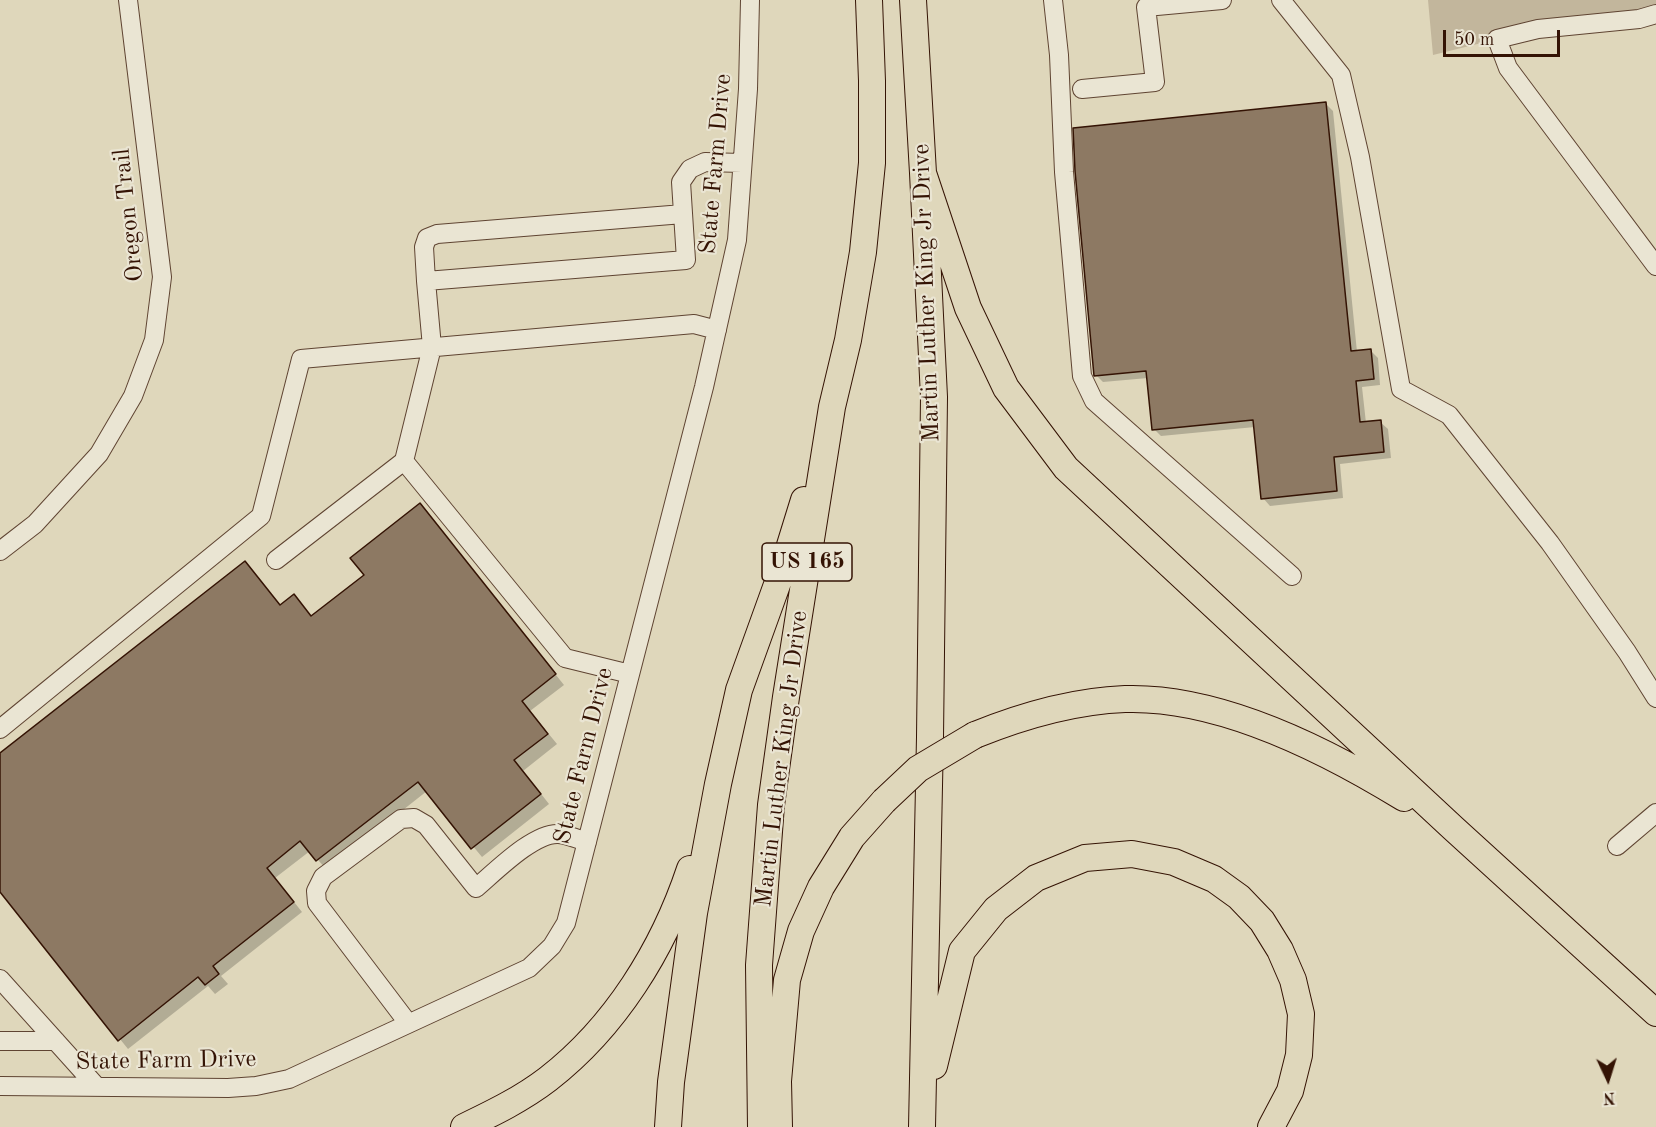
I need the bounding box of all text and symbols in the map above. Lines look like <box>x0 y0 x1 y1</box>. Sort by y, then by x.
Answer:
scale bar <box>1446 18 1563 56</box>
text: 50 m <box>1454 31 1494 49</box>
street label: State Farm Drive <box>694 73 738 255</box>
street label: Martin Luther King Jr Drive <box>907 143 947 443</box>
street label: Oregon Trail <box>108 147 150 283</box>
road number: US 165 <box>762 543 852 581</box>
street label: Martin Luther King Jr Drive <box>750 609 814 909</box>
street label: State Farm Drive <box>548 665 620 847</box>
street label: State Farm Drive <box>75 1045 257 1077</box>
north arrow <box>1578 1049 1638 1109</box>
text: N <box>1603 1089 1616 1105</box>

